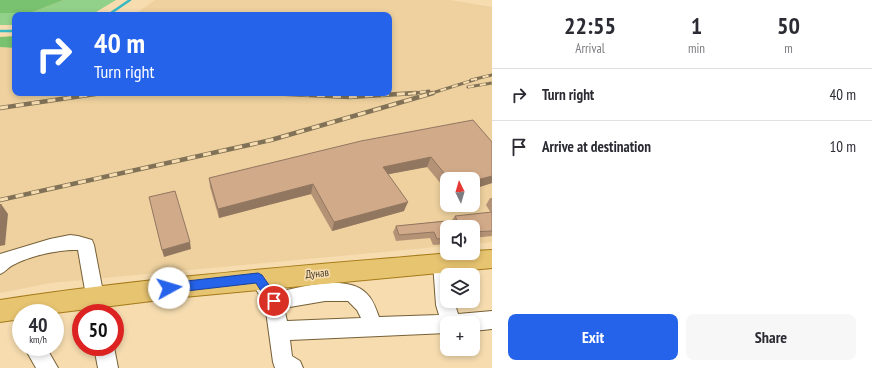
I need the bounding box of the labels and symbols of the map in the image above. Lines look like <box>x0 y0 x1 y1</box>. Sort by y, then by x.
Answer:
north arrow <box>440 172 480 212</box>
street label: Дунав <box>305 265 330 281</box>
position arrow <box>148 267 190 309</box>
pin <box>257 284 291 318</box>
speed limit sign: 50 <box>72 304 124 356</box>

